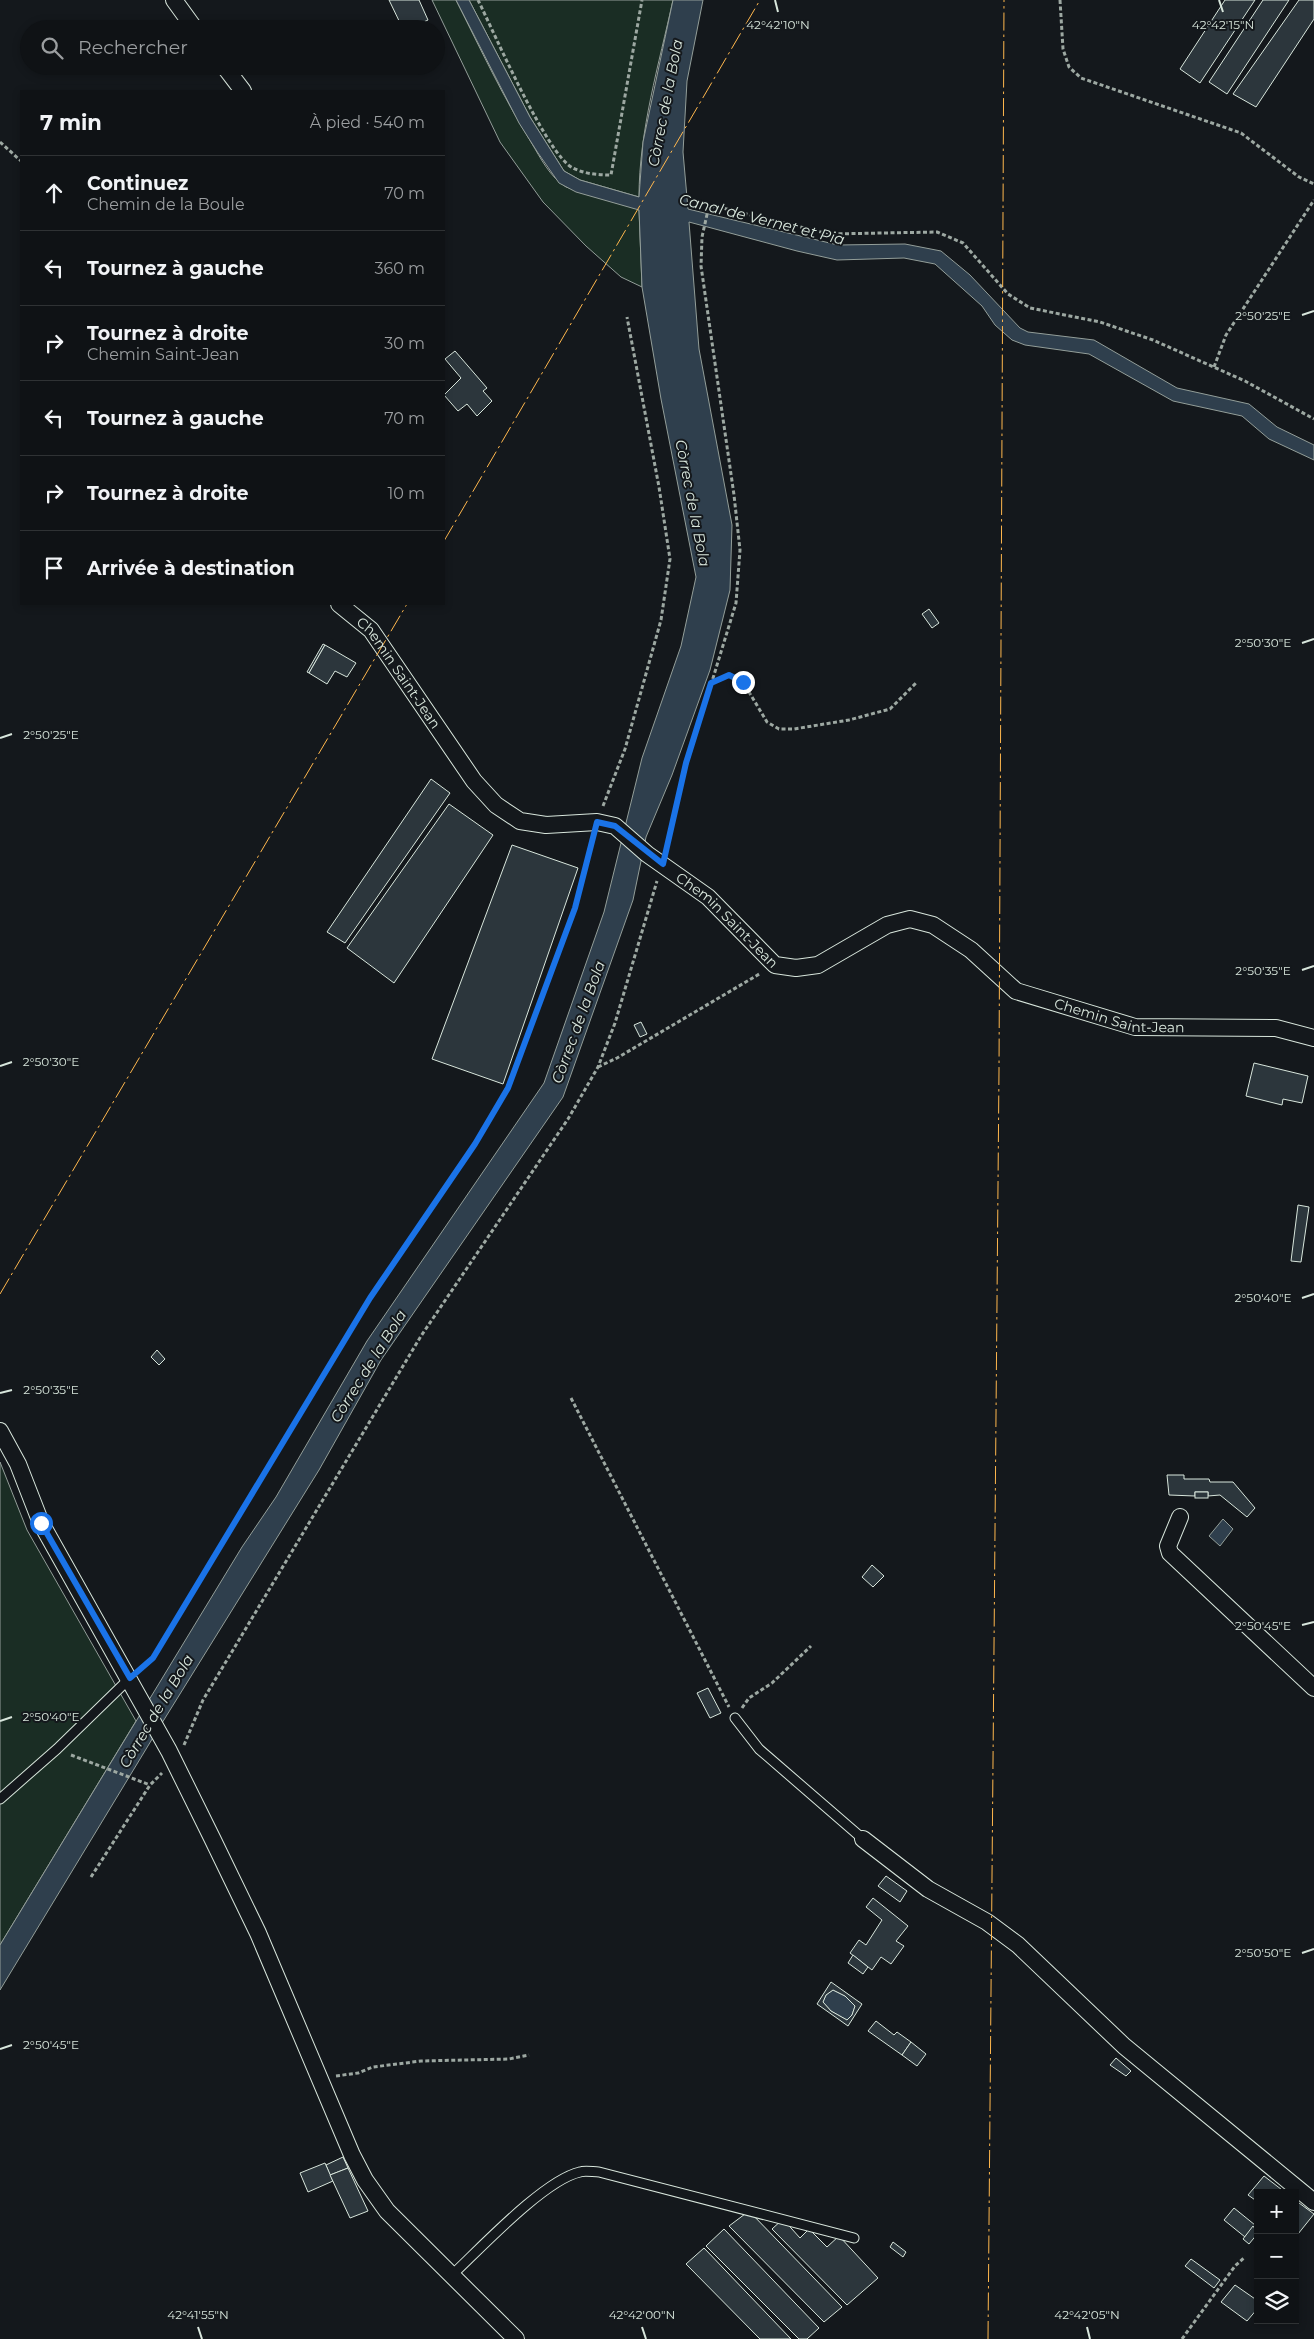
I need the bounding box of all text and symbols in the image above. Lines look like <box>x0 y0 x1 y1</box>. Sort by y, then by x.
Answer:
text: 42°42'10"N <box>746 17 810 32</box>
text: 42°42'15"N <box>1192 17 1254 32</box>
search box <box>20 20 445 75</box>
icon: search <box>38 34 66 62</box>
text: Rechercher <box>78 36 188 59</box>
water label: Còrrec de la Bola <box>643 38 687 168</box>
text: 7 min <box>40 110 102 135</box>
text: À pied · 540 m <box>310 113 425 132</box>
text: Continuez <box>87 172 188 195</box>
icon: ahead <box>40 179 68 207</box>
text: 70 m <box>384 184 425 203</box>
water label: Canal de Vernet et Pia <box>677 189 847 249</box>
text: Chemin de la Boule <box>87 195 245 214</box>
icon: left <box>40 254 68 282</box>
text: Tournez à gauche <box>87 257 264 280</box>
text: 360 m <box>374 259 425 278</box>
text: 2°50'25"E <box>1235 308 1291 323</box>
text: Tournez à droite <box>87 322 248 345</box>
icon: right <box>40 329 68 357</box>
text: 30 m <box>384 334 425 353</box>
text: Chemin Saint-Jean <box>87 345 239 364</box>
icon: left <box>40 404 68 432</box>
text: Tournez à gauche <box>87 407 264 430</box>
text: 70 m <box>384 409 425 428</box>
water label: Còrrec de la Bola <box>671 438 715 568</box>
icon: right <box>40 479 68 507</box>
text: Tournez à droite <box>87 482 248 505</box>
text: 10 m <box>387 484 425 503</box>
icon: arrive <box>40 554 68 582</box>
text: Arrivée à destination <box>87 557 295 580</box>
street label: Chemin Saint-Jean <box>353 613 445 732</box>
text: 2°50'30"E <box>1235 635 1291 650</box>
route end <box>732 671 755 694</box>
text: 2°50'25"E <box>23 727 79 742</box>
street label: Chemin Saint-Jean <box>672 868 782 972</box>
water label: Còrrec de la Bola <box>547 958 609 1086</box>
text: 2°50'35"E <box>1235 963 1291 978</box>
street label: Chemin Saint-Jean <box>1052 994 1185 1036</box>
text: 2°50'30"E <box>23 1054 79 1069</box>
text: 2°50'40"E <box>1234 1290 1292 1305</box>
water label: Còrrec de la Bola <box>326 1306 410 1426</box>
text: 2°50'35"E <box>23 1382 79 1397</box>
route start <box>30 1512 53 1535</box>
text: 2°50'45"E <box>1235 1618 1291 1633</box>
water label: Còrrec de la Bola <box>115 1651 197 1771</box>
text: 2°50'40"E <box>22 1709 80 1724</box>
text: 2°50'50"E <box>1235 1945 1291 1960</box>
text: 2°50'45"E <box>23 2037 79 2052</box>
map controls <box>1254 2189 1299 2324</box>
button: + <box>1254 2189 1299 2234</box>
button: − <box>1254 2234 1299 2279</box>
button: layers <box>1254 2279 1299 2324</box>
text: 42°41'55"N <box>167 2307 229 2322</box>
text: 42°42'00"N <box>609 2307 675 2322</box>
text: 42°42'05"N <box>1054 2307 1120 2322</box>

